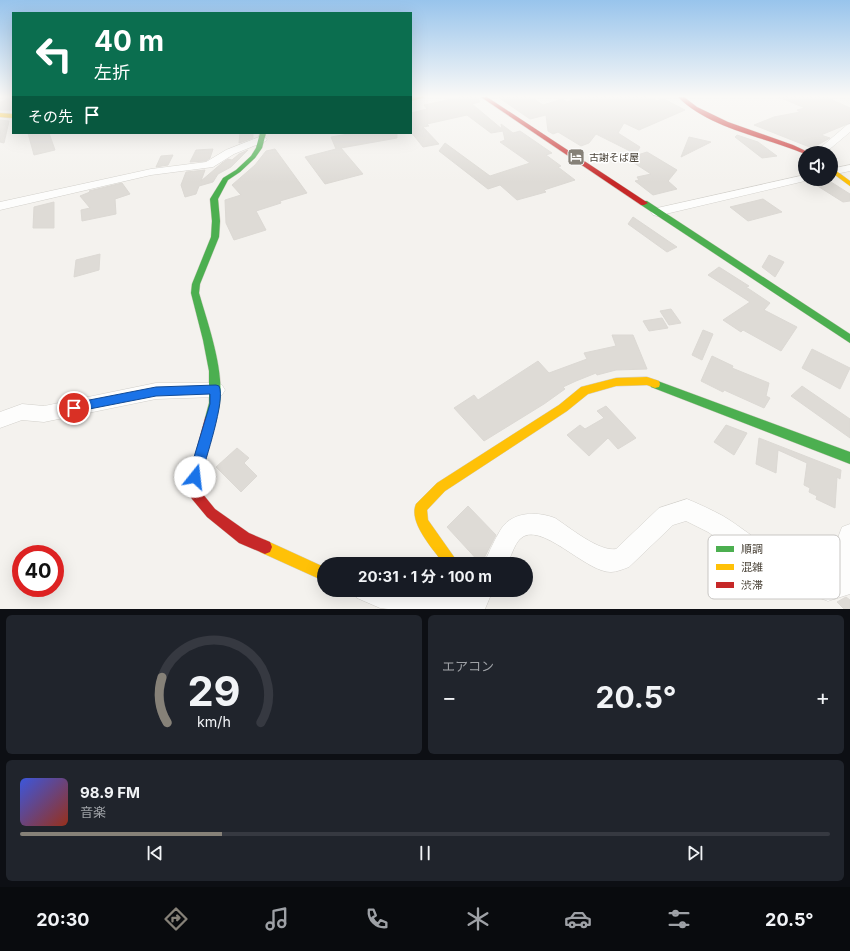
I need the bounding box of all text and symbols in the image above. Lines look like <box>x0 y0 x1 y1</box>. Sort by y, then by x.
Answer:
text: 40 m <box>94 24 164 58</box>
icon: left <box>28 28 80 80</box>
text: 左折 <box>94 62 130 83</box>
icon: arrive <box>81 104 103 126</box>
text: その先 <box>28 107 73 126</box>
map controls <box>798 146 838 186</box>
button: sound <box>798 146 838 186</box>
hotel icon: 古謝そば屋 <box>566 147 586 167</box>
place label: 古謝そば屋 <box>589 151 639 163</box>
pin <box>57 391 91 425</box>
icon: arrive <box>63 397 85 419</box>
position arrow <box>174 456 216 498</box>
legend <box>708 535 840 599</box>
text: 順調 <box>741 542 763 556</box>
speed limit sign: 40 <box>12 545 64 597</box>
text: 混雑 <box>741 560 763 574</box>
text: 20:31 · 1 分 · 100 m <box>358 567 492 586</box>
text: 渋滞 <box>741 578 763 592</box>
text: エアコン <box>442 658 494 674</box>
text: 29 <box>187 665 241 715</box>
text: 20.5° <box>596 679 676 715</box>
text: − <box>442 684 457 710</box>
text: + <box>815 684 830 710</box>
text: km/h <box>197 712 231 729</box>
text: 98.9 FM <box>80 783 140 802</box>
text: 音楽 <box>80 804 106 820</box>
icon: previous <box>144 842 166 864</box>
icon: pause <box>414 842 436 864</box>
icon: next <box>684 842 706 864</box>
icon: directions <box>162 905 190 933</box>
icon: music <box>263 905 291 933</box>
icon: phone <box>363 905 391 933</box>
icon: climate <box>464 905 492 933</box>
icon: car <box>564 905 592 933</box>
icon: filters <box>665 905 693 933</box>
text: 20:30 <box>36 909 90 930</box>
text: 20.5° <box>765 909 814 930</box>

